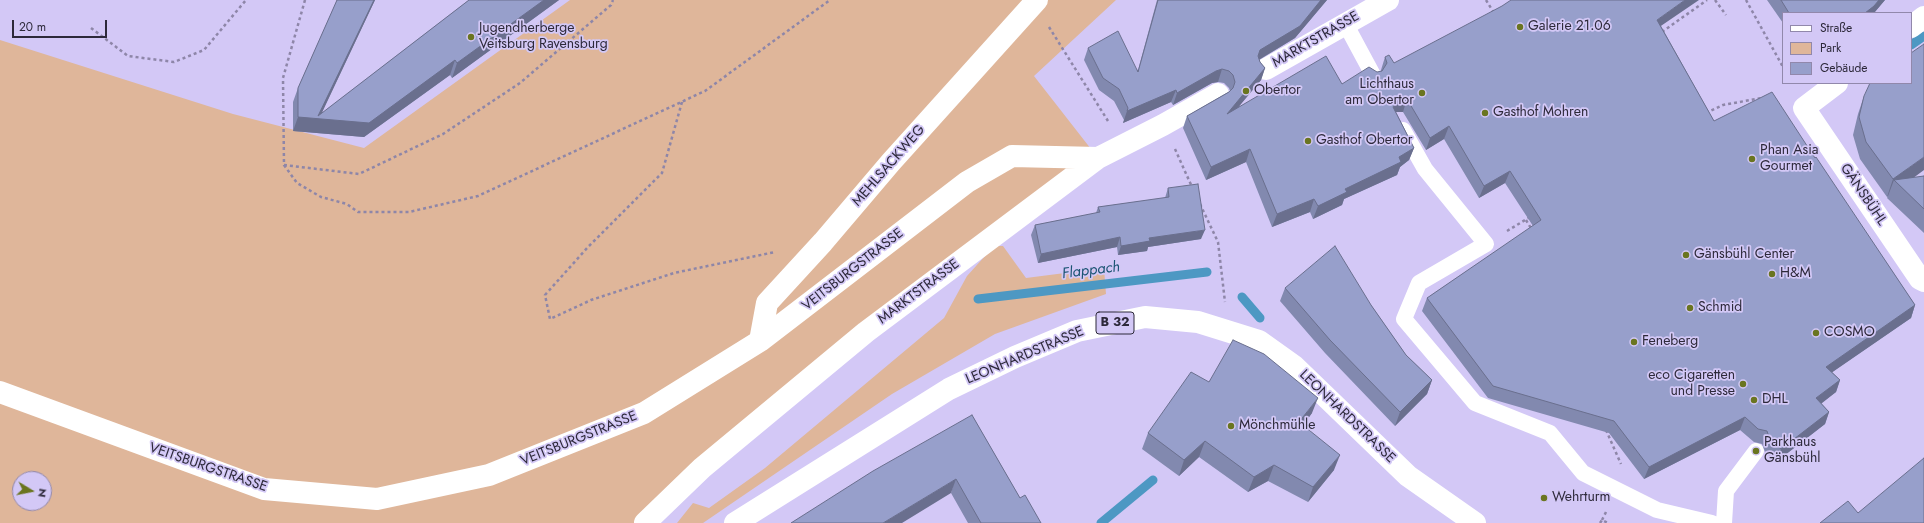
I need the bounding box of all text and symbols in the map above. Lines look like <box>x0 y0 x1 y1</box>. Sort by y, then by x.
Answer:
street label: MARKTSTRASSE <box>1270 8 1362 72</box>
scale bar <box>14 12 109 38</box>
legend <box>1782 12 1912 84</box>
text: 20 m <box>19 18 46 36</box>
place label: Galerie 21.06 <box>1528 19 1611 35</box>
text: Straße <box>1820 19 1852 37</box>
place label: Jugendherberge Veitsburg Ravensburg <box>479 21 608 54</box>
marker: Galerie 21.06 <box>1515 22 1525 32</box>
marker: Jugendherberge Veitsburg Ravensburg <box>466 32 476 42</box>
text: Park <box>1820 39 1841 57</box>
text: Gebäude <box>1820 59 1867 77</box>
place label: Lichthaus am Obertor <box>1345 77 1414 110</box>
place label: Obertor <box>1254 83 1301 99</box>
marker: Obertor <box>1241 86 1251 96</box>
marker: Lichthaus am Obertor <box>1417 88 1427 98</box>
place label: Gasthof Mohren <box>1493 105 1588 121</box>
marker: Gasthof Mohren <box>1480 108 1490 118</box>
street label: MEHLSACKWEG <box>849 122 929 210</box>
place label: Gasthof Obertor <box>1316 133 1413 149</box>
marker: Gasthof Obertor <box>1303 136 1313 146</box>
place label: Phan Asia Gourmet <box>1760 143 1819 176</box>
marker: Phan Asia Gourmet <box>1747 154 1757 164</box>
street label: GÄNSBÜHL <box>1836 161 1890 229</box>
street label: VEITSBURGSTRASSE <box>799 225 907 315</box>
place label: Gänsbühl Center <box>1694 247 1794 263</box>
marker: Gänsbühl Center <box>1681 250 1691 260</box>
street label: MARKTSTRASSE <box>875 256 963 328</box>
water label: Flappach <box>1061 259 1121 283</box>
place label: H&M <box>1780 266 1811 282</box>
marker: H&M <box>1767 269 1777 279</box>
place label: Schmid <box>1698 300 1742 316</box>
marker: Schmid <box>1685 303 1695 313</box>
road number: B 32 <box>1096 312 1134 334</box>
street label: LEONHARDSTRASSE <box>963 323 1087 389</box>
place label: COSMO <box>1824 325 1875 341</box>
marker: COSMO <box>1811 328 1821 338</box>
place label: Feneberg <box>1642 334 1698 350</box>
marker: Feneberg <box>1629 337 1639 347</box>
street label: LEONHARDSTRASSE <box>1296 367 1398 467</box>
place label: eco Cigaretten und Presse <box>1648 368 1735 400</box>
marker: eco Cigaretten und Presse <box>1738 379 1748 389</box>
place label: DHL <box>1762 392 1788 408</box>
marker: DHL <box>1749 395 1759 405</box>
street label: VEITSBURGSTRASSE <box>518 408 640 470</box>
place label: Mönchmühle <box>1239 418 1315 434</box>
marker: Mönchmühle <box>1226 421 1236 431</box>
place label: Parkhaus Gänsbühl <box>1764 435 1821 468</box>
street label: VEITSBURGSTRASSE <box>147 440 269 496</box>
marker: Parkhaus Gänsbühl <box>1751 446 1761 456</box>
north arrow <box>12 471 52 511</box>
text: N <box>34 487 51 499</box>
place label: Wehrturm <box>1552 490 1611 506</box>
marker: Wehrturm <box>1539 493 1549 503</box>

